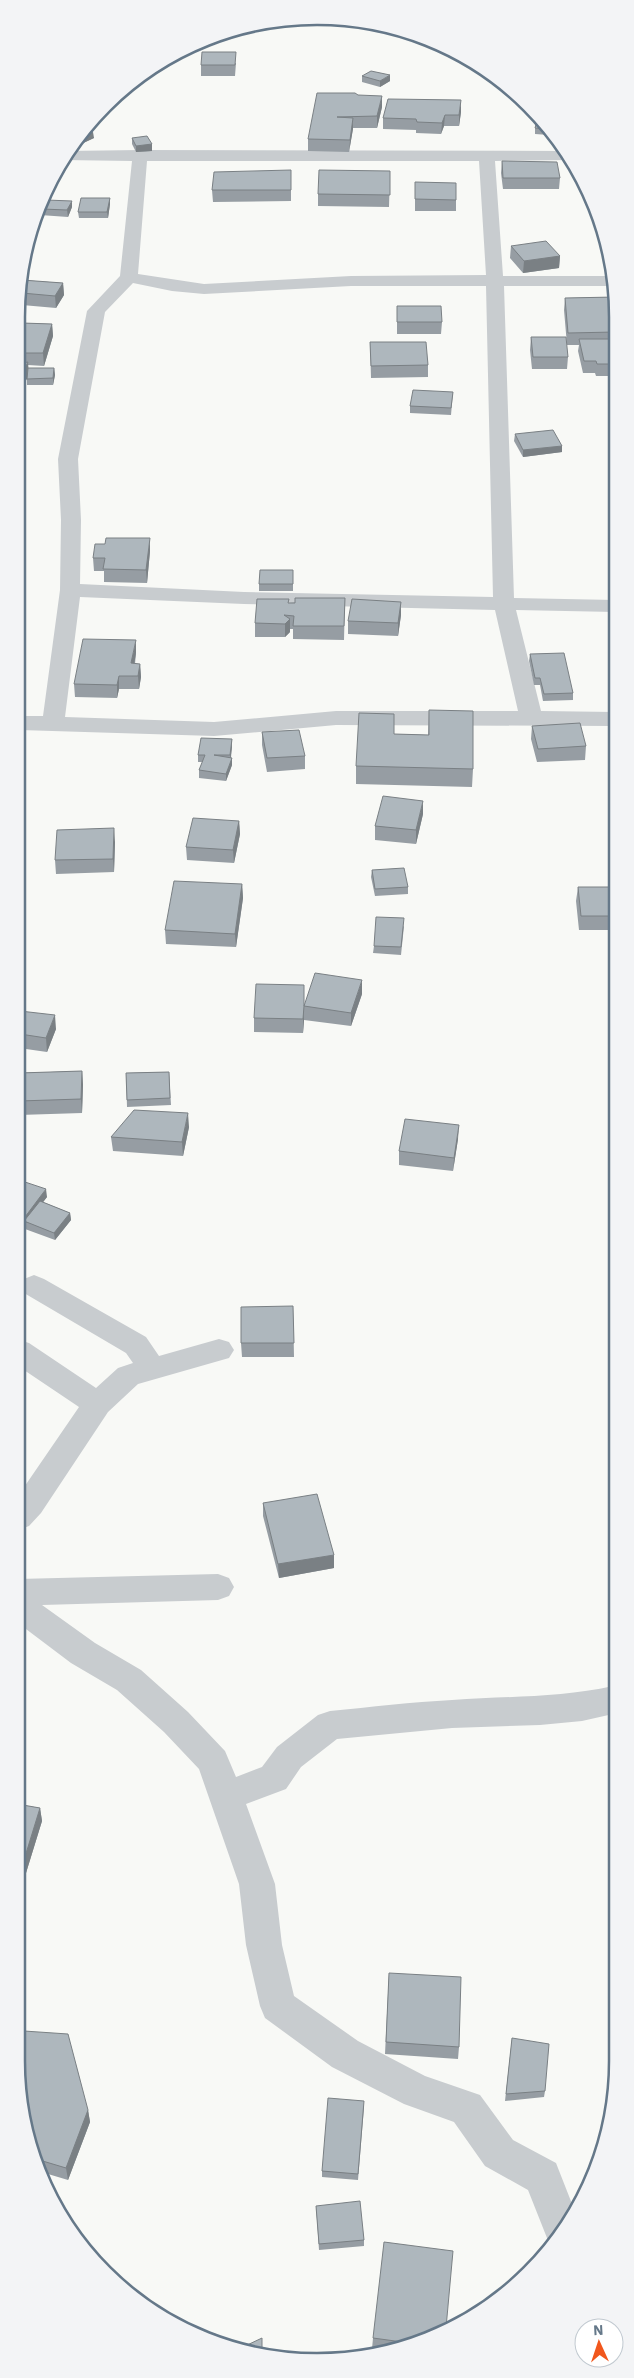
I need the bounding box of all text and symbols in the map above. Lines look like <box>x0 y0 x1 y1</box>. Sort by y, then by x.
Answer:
north arrow <box>574 2318 624 2368</box>
text: N <box>593 2321 604 2339</box>

